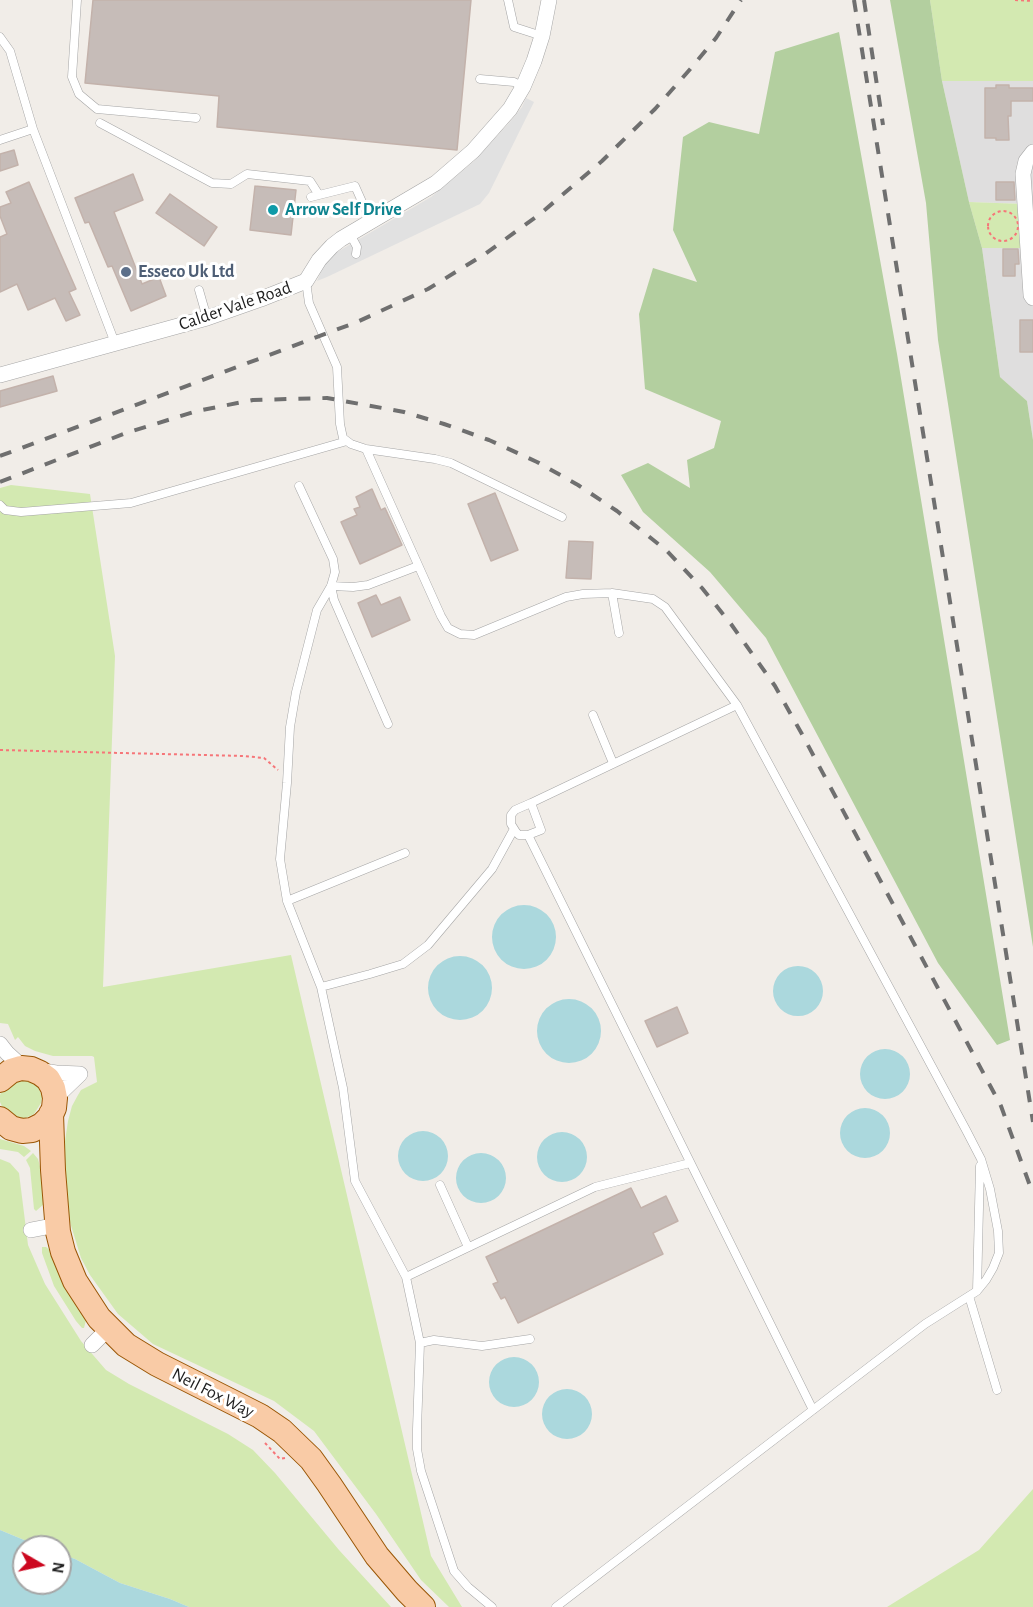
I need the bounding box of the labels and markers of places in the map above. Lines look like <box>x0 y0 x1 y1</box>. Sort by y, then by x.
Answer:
place label: Arrow Self Drive <box>285 199 402 221</box>
marker: Arrow Self Drive <box>266 203 280 217</box>
place label: Esseco Uk Ltd <box>138 261 234 283</box>
marker: Esseco Uk Ltd <box>119 265 133 279</box>

